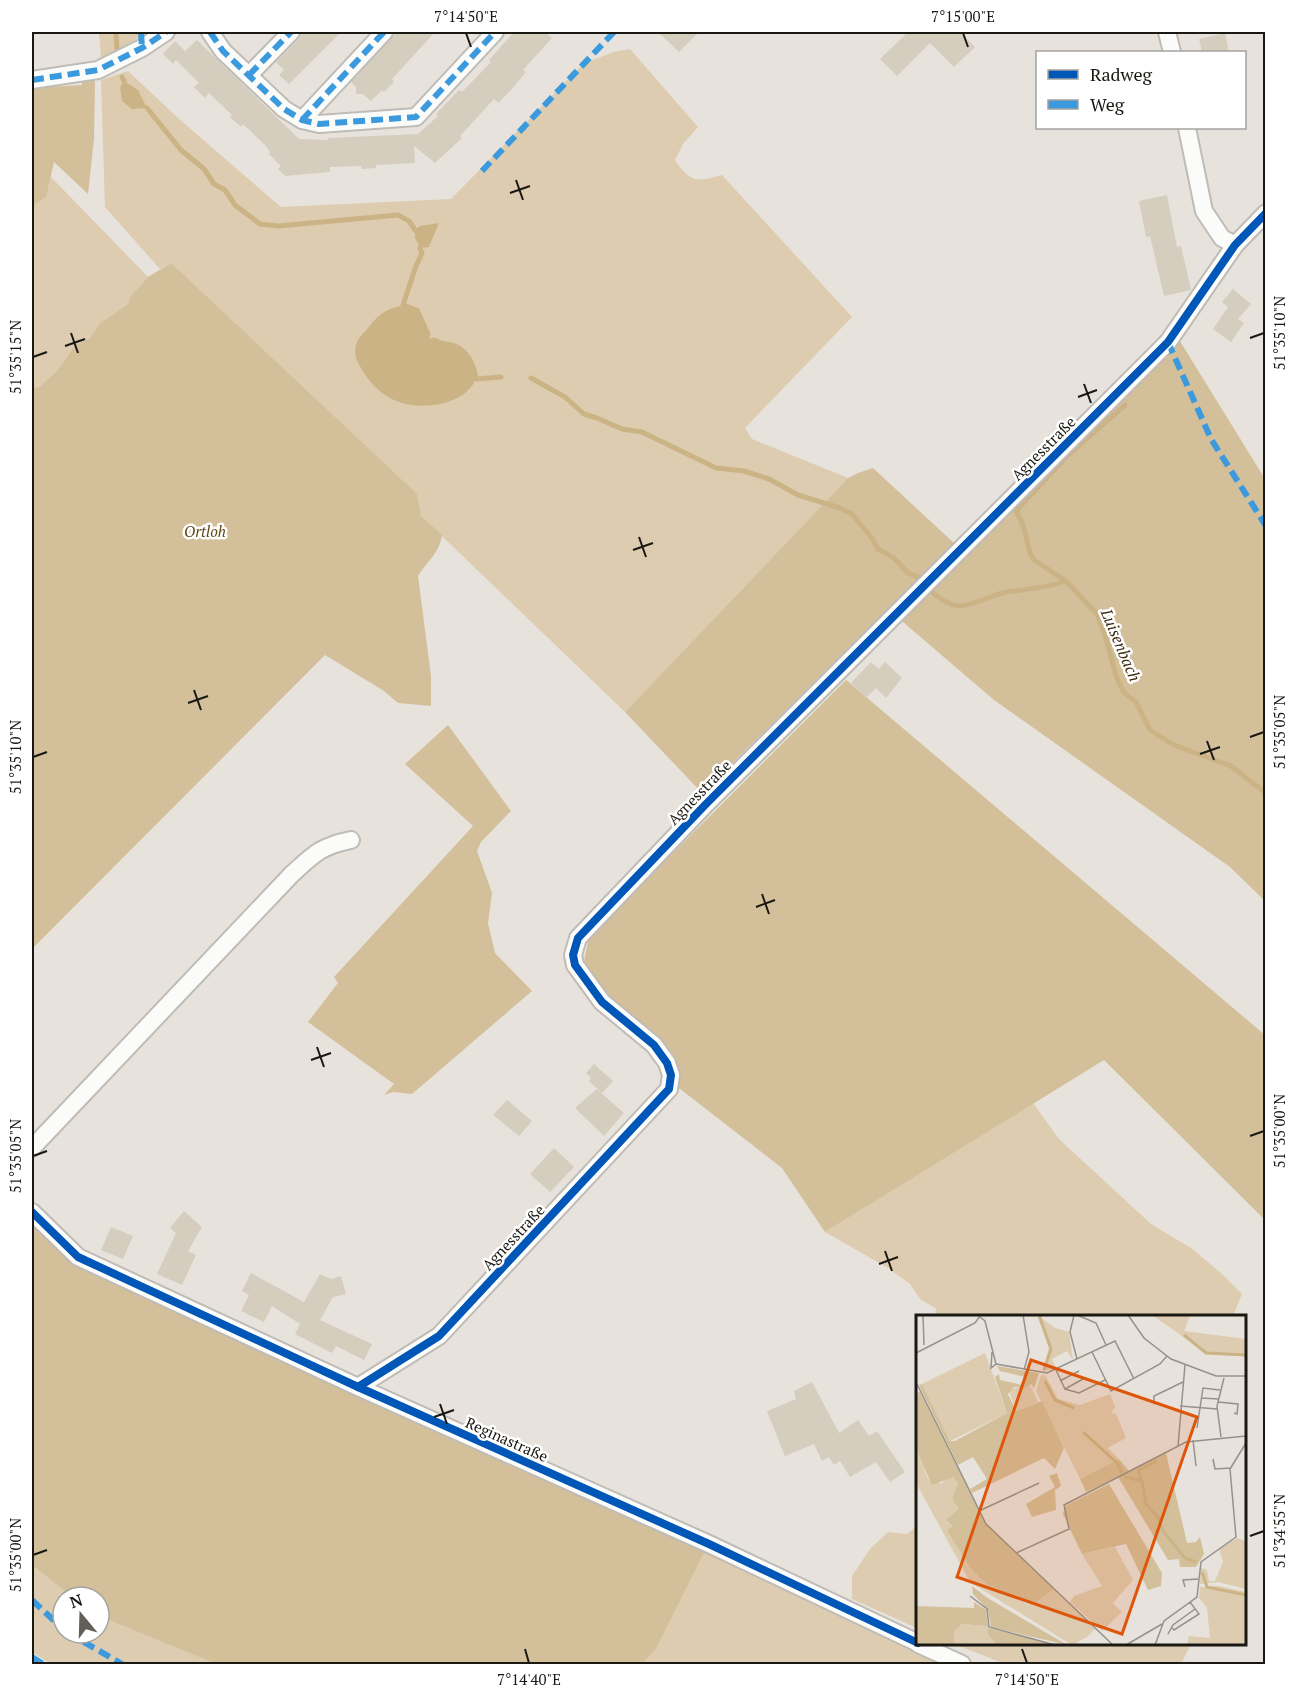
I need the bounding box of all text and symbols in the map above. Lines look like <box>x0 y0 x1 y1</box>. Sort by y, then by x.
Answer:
text: 7°14'50"E <box>434 6 498 26</box>
text: 7°15'00"E <box>931 6 995 26</box>
legend <box>1036 51 1246 129</box>
text: Radweg <box>1090 62 1152 86</box>
text: Weg <box>1090 92 1125 116</box>
text: 51°35'10"N <box>1269 296 1289 370</box>
text: 51°35'15"N <box>5 320 25 394</box>
street label: Agnesstraße <box>1007 412 1079 484</box>
park label: Ortloh <box>184 521 226 541</box>
water label: Luisenbach <box>1095 604 1146 685</box>
text: 51°35'05"N <box>1269 695 1289 769</box>
text: 51°35'10"N <box>5 720 25 794</box>
street label: Agnesstraße <box>663 755 735 829</box>
text: 51°35'00"N <box>1269 1094 1289 1168</box>
text: 51°35'05"N <box>5 1119 25 1193</box>
street label: Agnesstraße <box>477 1200 549 1274</box>
inset map <box>916 1315 1246 1645</box>
street label: Reginastraße <box>463 1412 551 1466</box>
text: 51°34'55"N <box>1269 1494 1289 1568</box>
text: 51°35'00"N <box>5 1518 25 1592</box>
north arrow <box>51 1585 111 1645</box>
text: N <box>67 1588 85 1613</box>
text: 7°14'40"E <box>497 1669 561 1689</box>
text: 7°14'50"E <box>995 1669 1059 1689</box>

